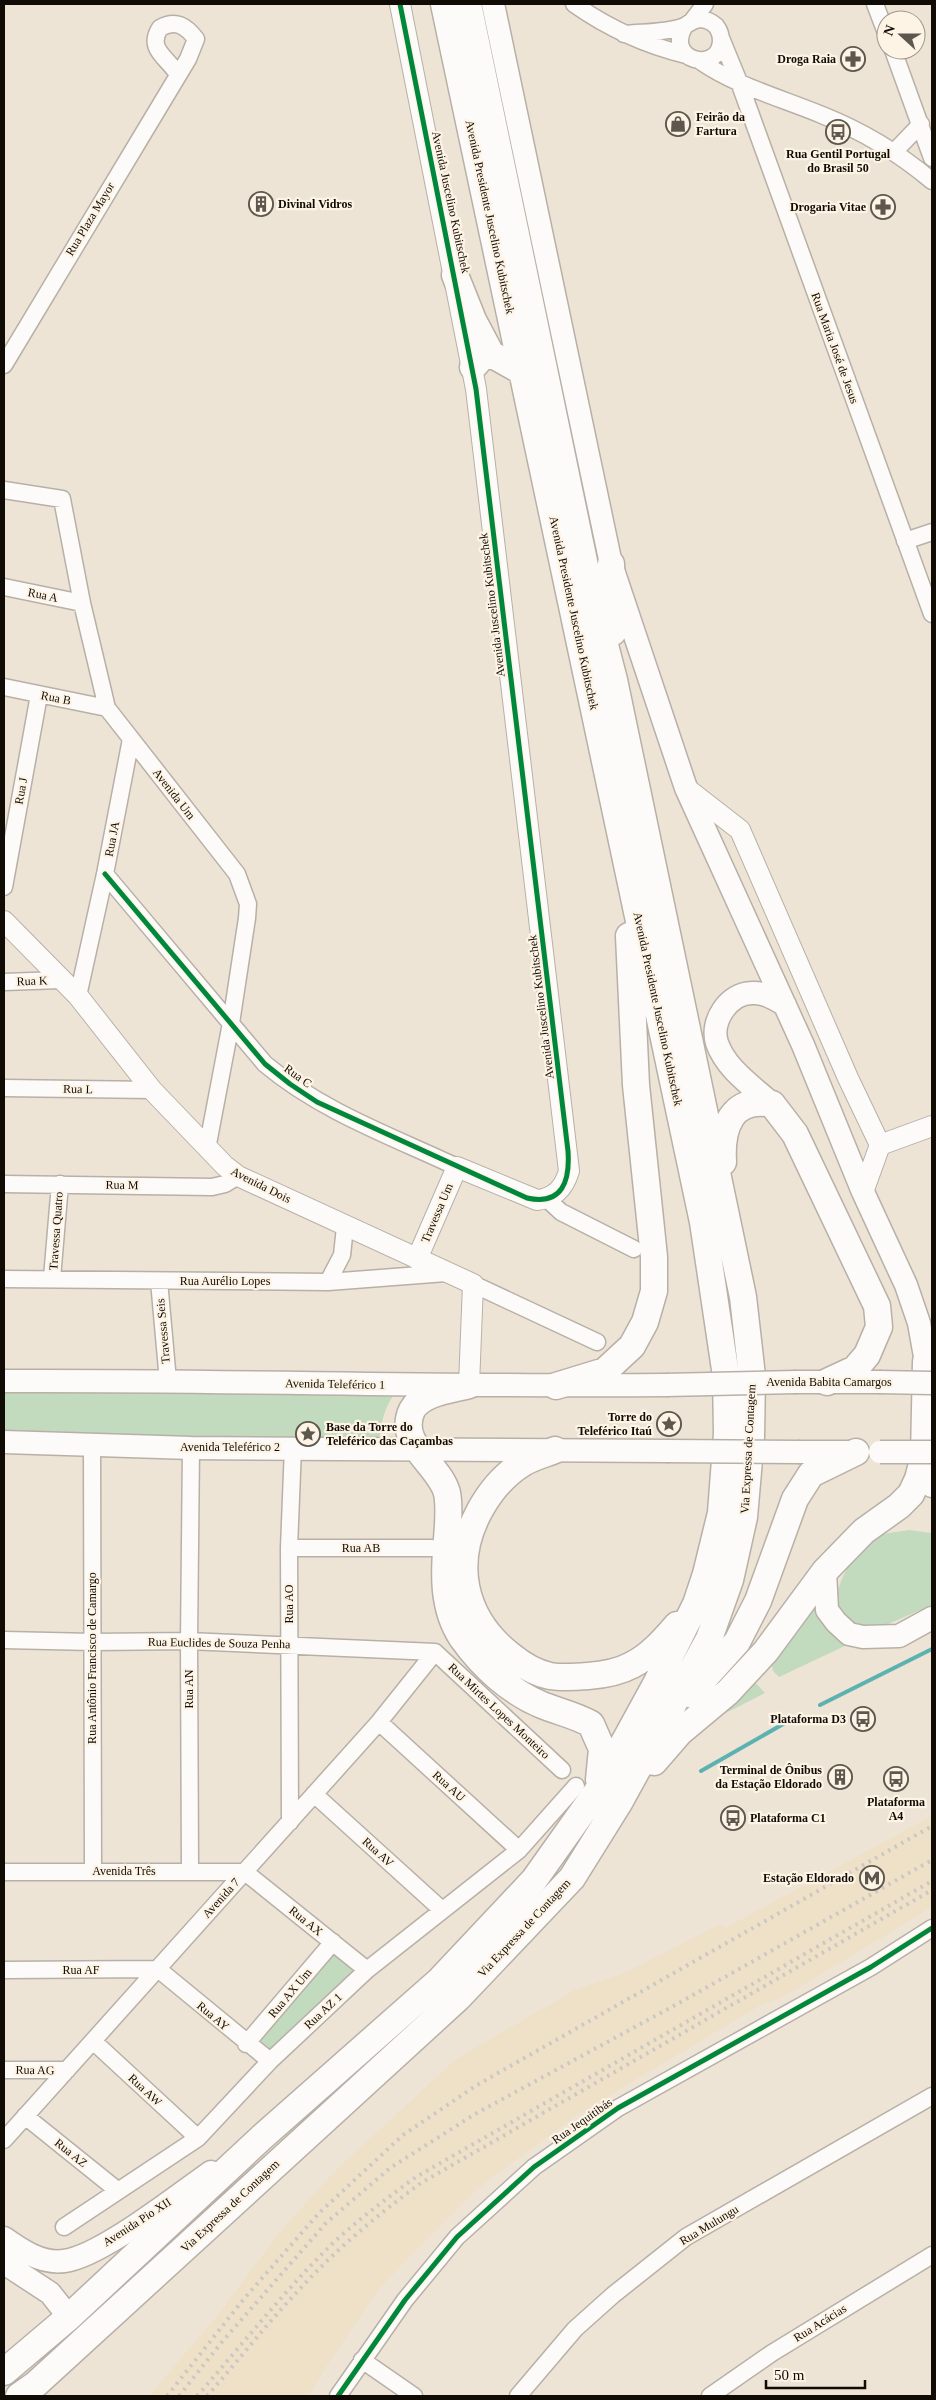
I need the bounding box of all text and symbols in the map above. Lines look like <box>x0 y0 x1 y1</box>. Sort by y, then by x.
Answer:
north arrow <box>876 10 926 60</box>
text: N <box>881 23 898 38</box>
pharmacy icon: Droga Raia <box>840 46 866 72</box>
place label: Droga Raia <box>777 52 836 66</box>
place label: Feirão da Fartura <box>696 110 745 138</box>
shop icon: Feirão da Fartura <box>665 111 691 137</box>
street label: Avenida Presidente Juscelino Kubitschek <box>463 119 517 315</box>
bus stop icon: Rua Gentil Portugal do Brasil 50 <box>825 119 851 145</box>
street label: Avenida Juscelino Kubitschek <box>429 130 473 274</box>
place label: Rua Gentil Portugal do Brasil 50 <box>786 147 891 175</box>
street label: Rua Plaza Mayor <box>63 180 117 258</box>
building icon: Divinal Vidros <box>248 191 274 217</box>
pharmacy icon: Drogaria Vitae <box>870 194 896 220</box>
place label: Divinal Vidros <box>278 197 352 211</box>
place label: Drogaria Vitae <box>790 200 867 214</box>
street label: Rua Maria José de Jesus <box>808 290 862 406</box>
street label: Avenida Presidente Juscelino Kubitschek <box>547 515 601 711</box>
street label: Avenida Juscelino Kubitschek <box>476 532 508 678</box>
street label: Rua A <box>27 585 60 605</box>
street label: Rua B <box>40 688 72 708</box>
street label: Avenida Um <box>150 766 199 823</box>
street label: Rua J <box>12 776 30 806</box>
street label: Rua JA <box>102 820 122 858</box>
street label: Avenida Presidente Juscelino Kubitschek <box>631 911 685 1107</box>
street label: Avenida Juscelino Kubitschek <box>525 934 557 1080</box>
street label: Rua K <box>16 973 48 989</box>
street label: Rua C <box>282 1061 314 1091</box>
street label: Rua L <box>63 1082 93 1096</box>
street label: Avenida Dois <box>229 1164 294 1206</box>
street label: Rua M <box>105 1178 139 1192</box>
street label: Travessa Um <box>418 1181 456 1245</box>
street label: Travessa Quatro <box>46 1191 66 1271</box>
street label: Rua Aurélio Lopes <box>180 1274 271 1288</box>
street label: Travessa Seis <box>153 1298 173 1364</box>
street label: Avenida Babita Camargos <box>766 1375 892 1389</box>
street label: Avenida Teleférico 1 <box>285 1376 385 1392</box>
street label: Via Expressa de Contagem <box>738 1383 758 1514</box>
place label: Torre do Teleférico Itaú <box>577 1410 652 1438</box>
place icon: Torre do Teleférico Itaú <box>656 1411 682 1437</box>
place label: Base da Torre do Teleférico das Caçambas <box>326 1420 453 1448</box>
place icon: Base da Torre do Teleférico das Caçambas <box>295 1421 321 1447</box>
street label: Avenida Teleférico 2 <box>180 1440 280 1454</box>
street label: Rua AB <box>342 1541 380 1555</box>
street label: Rua Antônio Francisco de Camargo <box>85 1572 99 1744</box>
street label: Rua AO <box>282 1584 296 1624</box>
street label: Rua Euclides de Souza Penha <box>148 1635 291 1651</box>
street label: Rua Mirtes Lopes Monteiro <box>445 1660 553 1762</box>
street label: Rua AN <box>182 1669 196 1709</box>
bus stop icon: Plataforma D3 <box>850 1706 876 1732</box>
place label: Plataforma D3 <box>770 1712 846 1726</box>
place label: Terminal de Ônibus da Estação Eldorado <box>715 1763 822 1791</box>
building icon: Terminal de Ônibus da Estação Eldorado <box>827 1764 853 1790</box>
bus stop icon: Plataforma A4 <box>883 1766 909 1792</box>
street label: Rua AU <box>430 1768 468 1804</box>
place label: Plataforma A4 <box>867 1795 925 1823</box>
bus stop icon: Plataforma C1 <box>720 1805 746 1831</box>
place label: Plataforma C1 <box>750 1811 826 1825</box>
street label: Rua AV <box>359 1834 397 1870</box>
street label: Avenida Três <box>92 1864 156 1878</box>
metro station icon: Estação Eldorado <box>859 1865 885 1891</box>
place label: Estação Eldorado <box>763 1871 854 1885</box>
street label: Avenida 7 <box>199 1875 243 1921</box>
street label: Via Expressa de Contagem <box>475 1875 574 1980</box>
street label: Rua AX <box>286 1903 326 1939</box>
street label: Rua AF <box>62 1963 100 1977</box>
street label: Rua AX Um <box>265 1965 315 2020</box>
street label: Rua AZ 1 <box>301 1990 345 2032</box>
street label: Rua AY <box>194 1998 232 2034</box>
street label: Rua AG <box>15 2063 55 2077</box>
street label: Rua AW <box>125 2071 165 2109</box>
street label: Rua Jequitibás <box>549 2095 615 2147</box>
street label: Rua AZ <box>52 2136 90 2170</box>
street label: Via Expressa de Contagem <box>178 2156 283 2255</box>
street label: Avenida Pio XII <box>100 2195 174 2249</box>
street label: Rua Mulungu <box>677 2202 741 2248</box>
street label: Rua Acácias <box>791 2301 849 2345</box>
scale bar <box>766 2358 865 2390</box>
text: 50 m <box>774 2367 805 2383</box>

